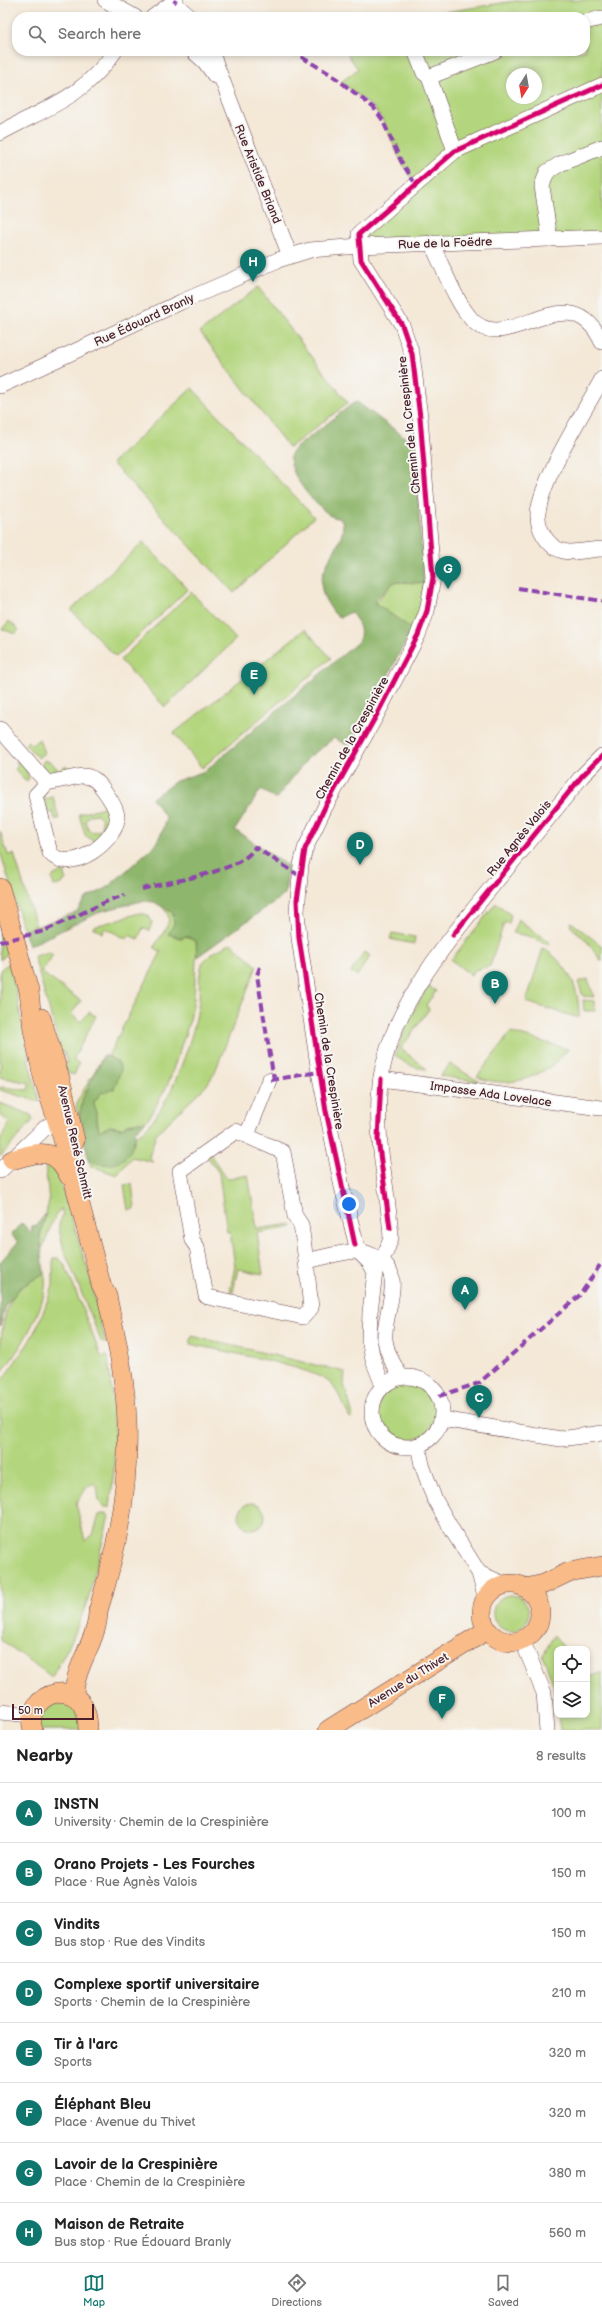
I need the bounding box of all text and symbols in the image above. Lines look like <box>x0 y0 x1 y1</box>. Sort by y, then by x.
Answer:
search box <box>12 12 590 56</box>
icon: search <box>26 23 48 45</box>
text: Search here <box>58 25 141 44</box>
north arrow <box>506 68 542 104</box>
street label: Rue Aristide Briand <box>231 122 284 226</box>
street label: Rue de la Foëdre <box>398 234 492 253</box>
pin: H <box>240 249 266 282</box>
street label: Rue Édouard Branly <box>91 290 197 350</box>
street label: Chemin de la Crespinière <box>395 355 424 495</box>
pin: G <box>435 556 461 589</box>
pin: E <box>241 662 267 695</box>
street label: Chemin de la Crespinière <box>312 674 393 802</box>
street label: Rue Agnès Valois <box>484 797 555 879</box>
pin: D <box>347 832 373 865</box>
pin: B <box>482 971 508 1004</box>
street label: Chemin de la Crespinière <box>310 992 347 1131</box>
street label: Impasse Ada Lovelace <box>429 1079 553 1110</box>
street label: Avenue René Schmitt <box>54 1084 95 1201</box>
your location <box>339 1194 359 1214</box>
pin: A <box>452 1277 478 1310</box>
pin: C <box>466 1385 492 1418</box>
map controls <box>554 1646 590 1718</box>
button: locate <box>554 1646 590 1682</box>
street label: Avenue du Thivet <box>365 1649 452 1711</box>
button: layers <box>554 1682 590 1718</box>
pin: F <box>429 1686 455 1719</box>
scale bar <box>12 1702 94 1721</box>
text: 50 m <box>18 1704 43 1717</box>
text: Nearby <box>16 1746 73 1766</box>
text: 8 results <box>536 1748 586 1764</box>
text: INSTN <box>54 1795 99 1814</box>
text: A <box>25 1805 33 1821</box>
text: 100 m <box>551 1805 586 1821</box>
text: University · Chemin de la Crespinière <box>54 1814 269 1830</box>
text: Orano Projets - Les Fourches <box>54 1855 255 1874</box>
text: B <box>24 1865 34 1881</box>
text: 150 m <box>552 1865 586 1881</box>
text: Place · Rue Agnès Valois <box>54 1874 197 1890</box>
text: Vindits <box>54 1915 100 1934</box>
text: C <box>24 1925 34 1941</box>
text: 150 m <box>552 1925 586 1941</box>
text: Bus stop · Rue des Vindits <box>54 1934 205 1950</box>
text: Complexe sportif universitaire <box>54 1975 259 1994</box>
text: D <box>24 1985 34 2001</box>
text: 210 m <box>552 1985 586 2001</box>
text: Sports · Chemin de la Crespinière <box>54 1994 250 2010</box>
text: Tir à l'arc <box>54 2035 118 2054</box>
text: E <box>25 2045 33 2061</box>
text: 320 m <box>548 2045 586 2061</box>
text: Sports <box>54 2054 92 2070</box>
text: Éléphant Bleu <box>54 2095 151 2114</box>
text: F <box>25 2105 33 2121</box>
text: 320 m <box>548 2105 586 2121</box>
text: Place · Avenue du Thivet <box>54 2114 195 2130</box>
text: Lavoir de la Crespinière <box>54 2155 218 2174</box>
text: G <box>24 2165 34 2181</box>
text: 380 m <box>549 2165 586 2181</box>
text: Place · Chemin de la Crespinière <box>54 2174 245 2190</box>
text: Maison de Retraite <box>54 2215 184 2234</box>
text: H <box>24 2225 34 2241</box>
text: 560 m <box>549 2225 586 2241</box>
text: Bus stop · Rue Édouard Branly <box>54 2234 231 2250</box>
tab: Map <box>83 2272 105 2309</box>
tab: Directions <box>271 2272 322 2309</box>
tab: Saved <box>488 2272 519 2309</box>

